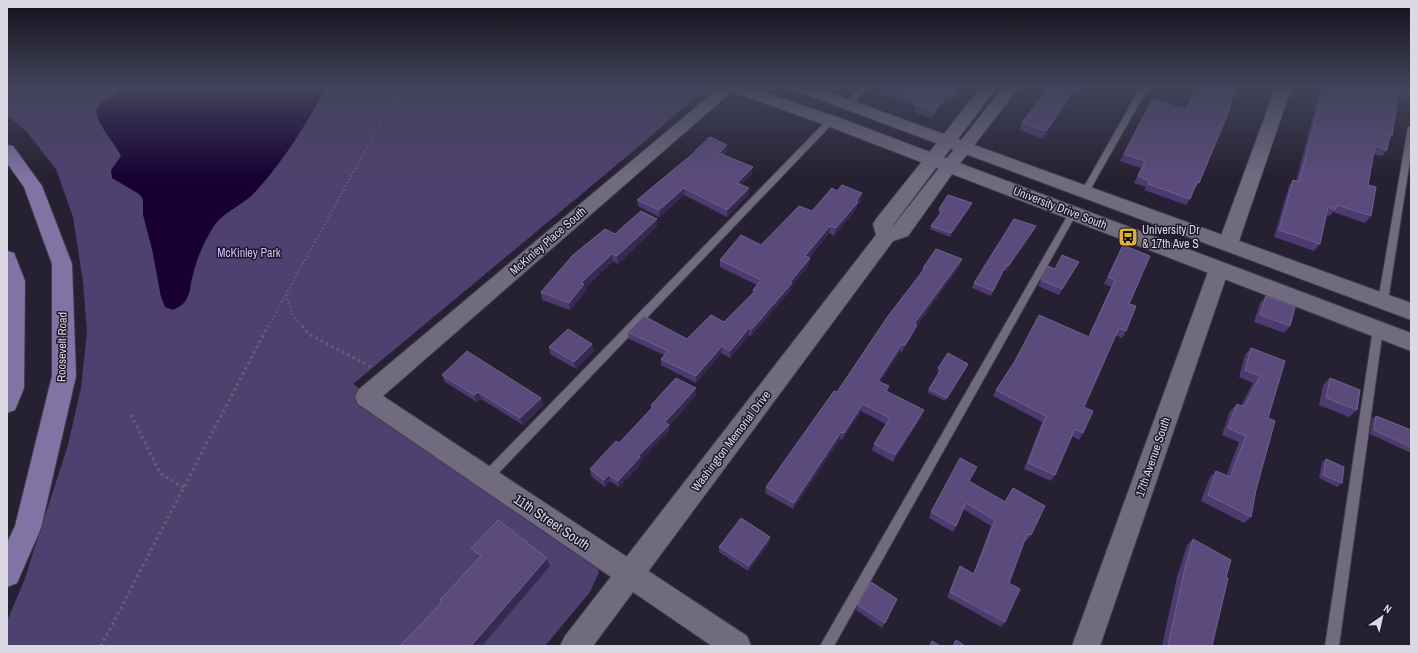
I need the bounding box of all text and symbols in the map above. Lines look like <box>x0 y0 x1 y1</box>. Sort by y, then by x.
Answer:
street label: University Drive South <box>1011 183 1109 233</box>
street label: McKinley Place South <box>506 203 590 279</box>
place label: University Dr & 17th Ave S <box>1142 222 1200 252</box>
bus stop icon: University Dr & 17th Ave S <box>1117 226 1139 248</box>
park label: McKinley Park <box>217 245 281 261</box>
street label: Roosevelt Road <box>53 312 71 382</box>
street label: Washington Memorial Drive <box>688 387 774 495</box>
street label: 17th Avenue South <box>1132 415 1174 499</box>
street label: 11th Street South <box>510 490 594 554</box>
north arrow <box>1362 597 1402 637</box>
text: N <box>1381 601 1394 616</box>

